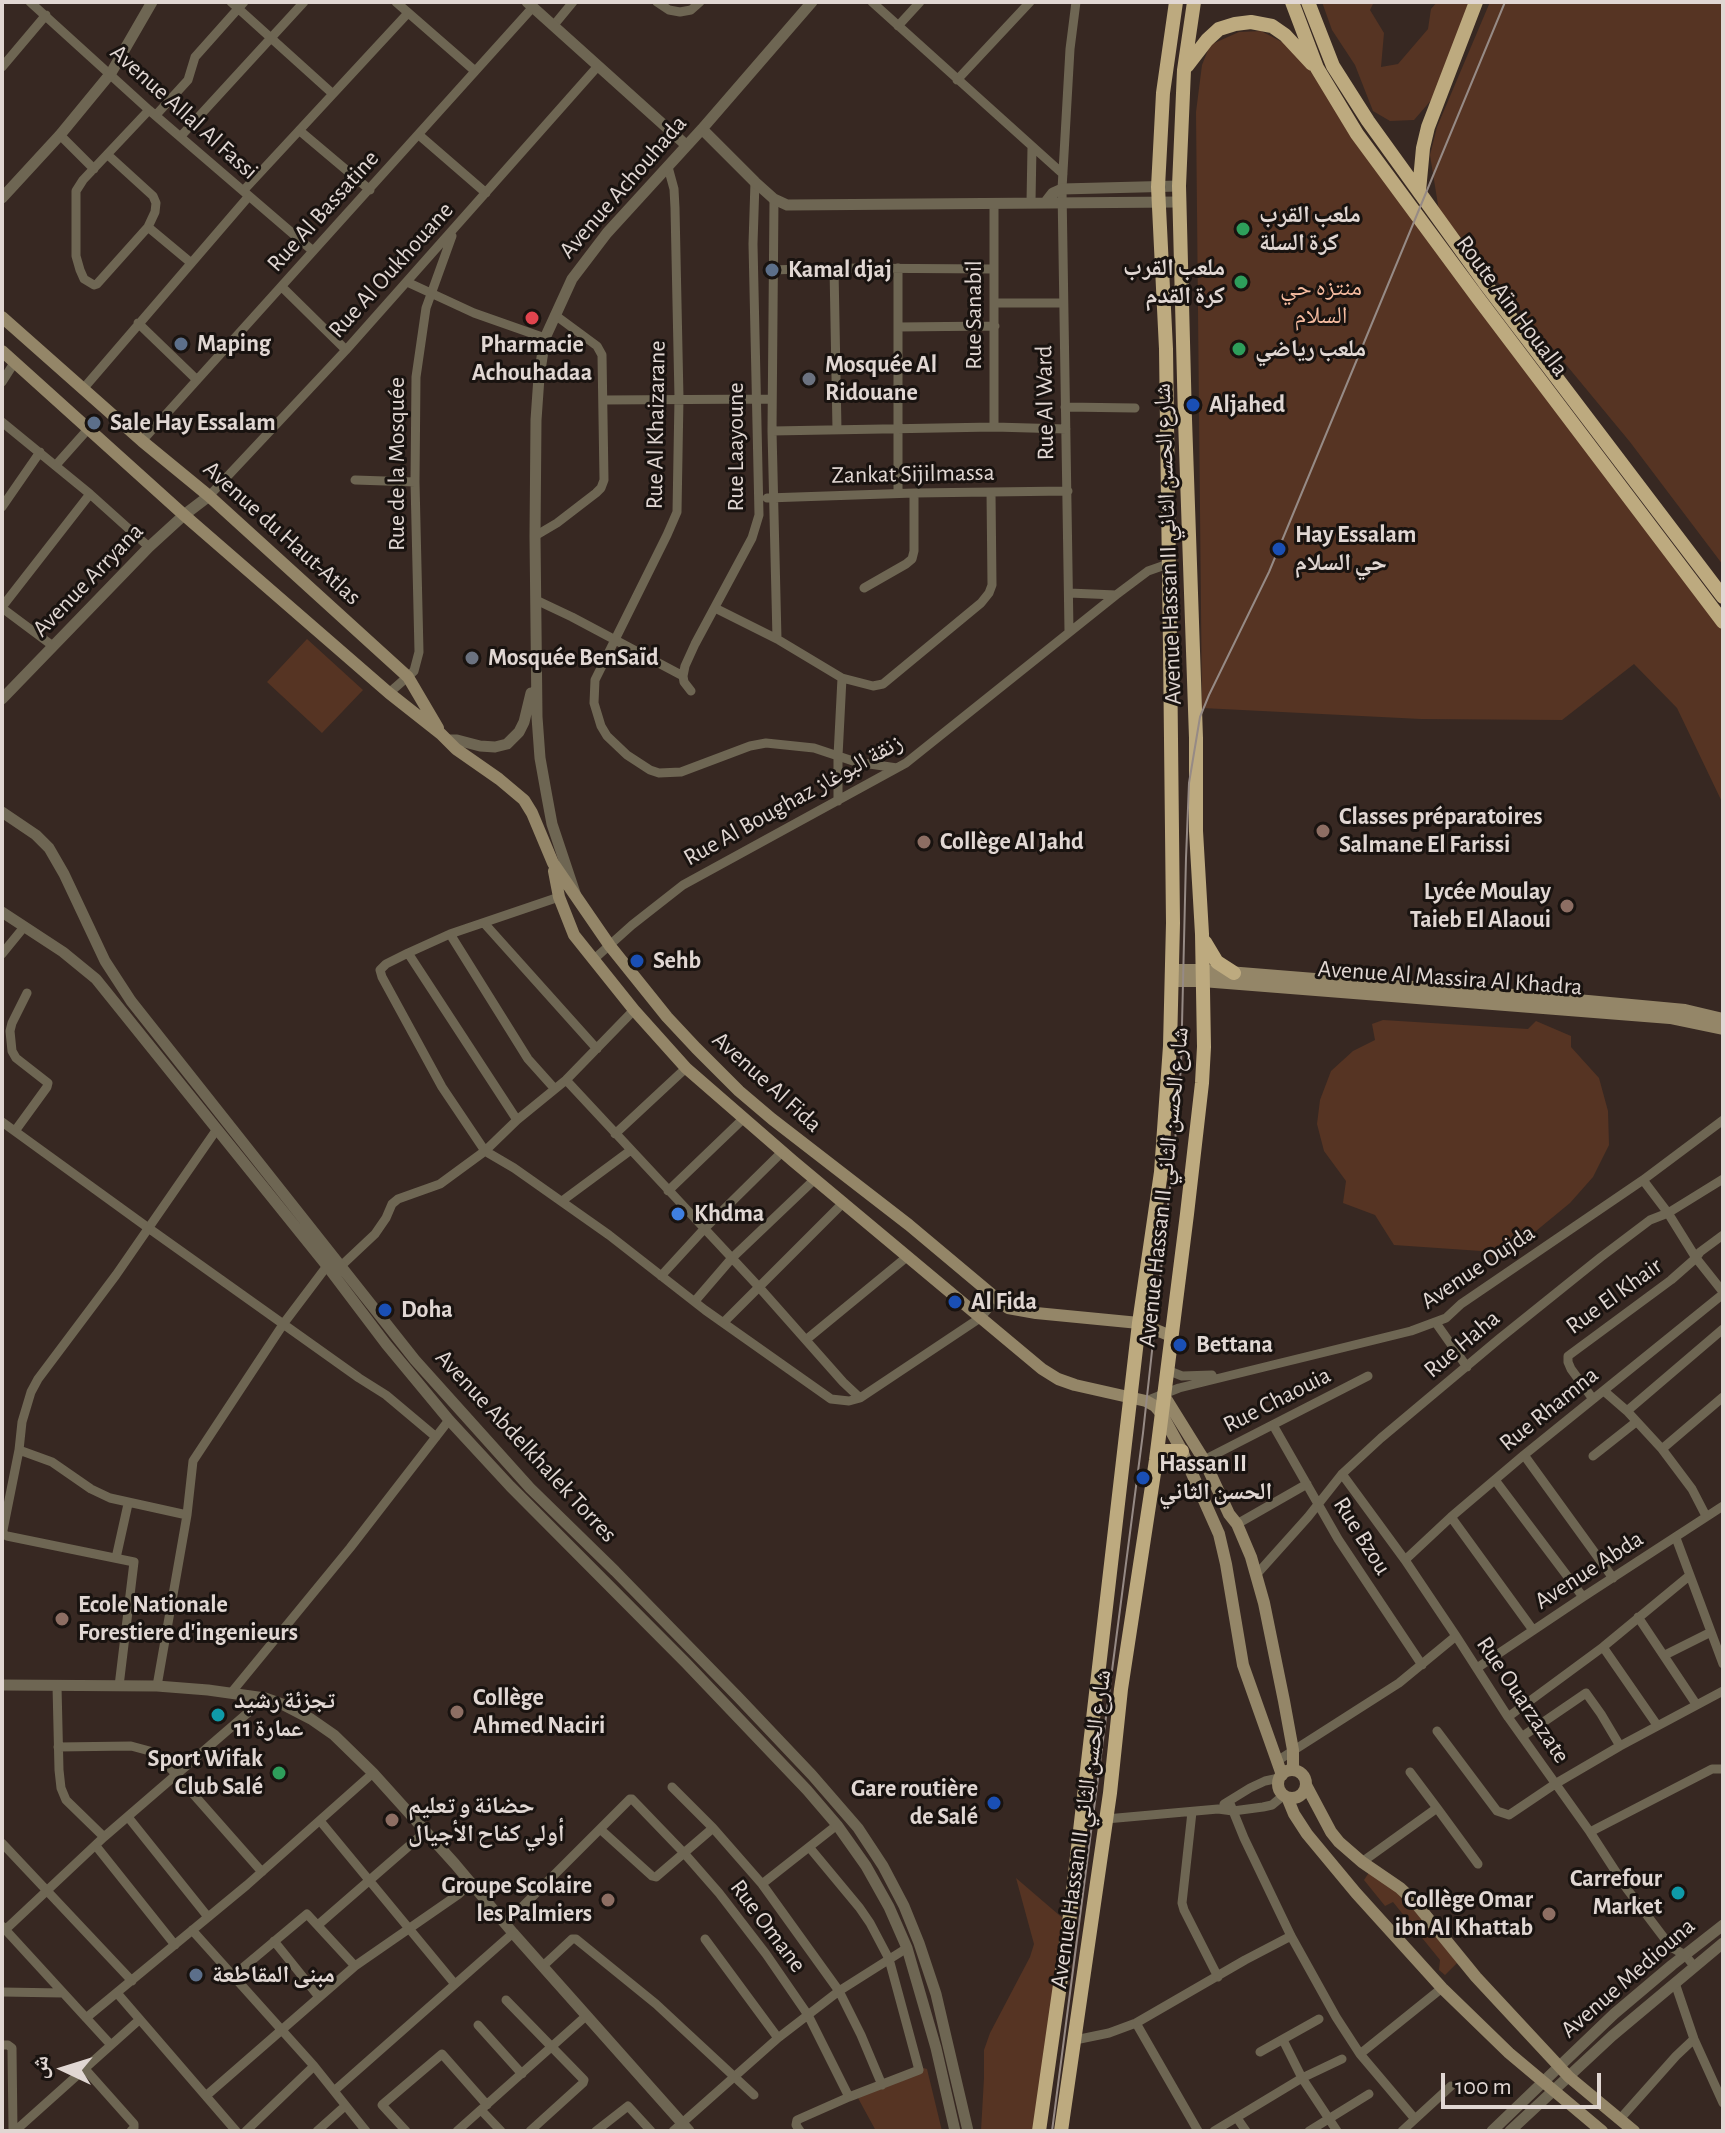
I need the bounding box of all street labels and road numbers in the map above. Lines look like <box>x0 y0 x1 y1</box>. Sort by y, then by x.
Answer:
street label: Avenue Allal Al Fassi <box>104 38 264 186</box>
street label: Avenue Achouhada <box>553 110 693 264</box>
street label: Rue Al Bassatine <box>261 144 385 278</box>
street label: Rue Al Oukhouane <box>322 196 460 344</box>
street label: Route Aïn Houalla <box>1450 230 1574 382</box>
street label: Rue Sanabil <box>960 260 988 370</box>
street label: Rue Al Khaizarane <box>640 340 672 510</box>
street label: Rue Al Ward <box>1030 345 1060 461</box>
street label: Rue de la Mosquée <box>383 377 411 551</box>
street label: Rue Laayoune <box>722 382 750 512</box>
street label: Avenue Hassan II شارع الحسن الثاني <box>1148 383 1188 705</box>
street label: Avenue du Haut-Atlas <box>197 455 367 611</box>
street label: Zankat Sijilmassa <box>831 458 995 490</box>
street label: Avenue Arryana <box>26 517 150 643</box>
street label: Rue Al Boughaz زنقة البوغاز <box>678 728 908 872</box>
street label: Avenue Al Massira Al Khadra <box>1317 954 1583 1002</box>
street label: Avenue Al Fida <box>706 1025 828 1139</box>
street label: Avenue Hassan II شارع الحسن الثاني <box>1133 1026 1195 1348</box>
street label: Avenue Oujda <box>1416 1218 1540 1316</box>
street label: Rue El Khair <box>1560 1252 1668 1340</box>
street label: Rue Haha <box>1418 1304 1506 1384</box>
street label: Avenue Abdelkhalek Torres <box>429 1344 623 1548</box>
street label: Rue Rhamna <box>1494 1360 1604 1458</box>
street label: Rue Chaouia <box>1218 1361 1336 1439</box>
street label: Rue Bzou <box>1327 1492 1397 1580</box>
street label: Avenue Abda <box>1529 1524 1649 1616</box>
street label: Rue Ouarzazate <box>1470 1631 1576 1769</box>
street label: Avenue Hassan II شارع الحسن الثاني <box>1044 1668 1118 1990</box>
street label: Rue Omane <box>724 1874 812 1978</box>
street label: Avenue Mediouna <box>1555 1912 1701 2044</box>

